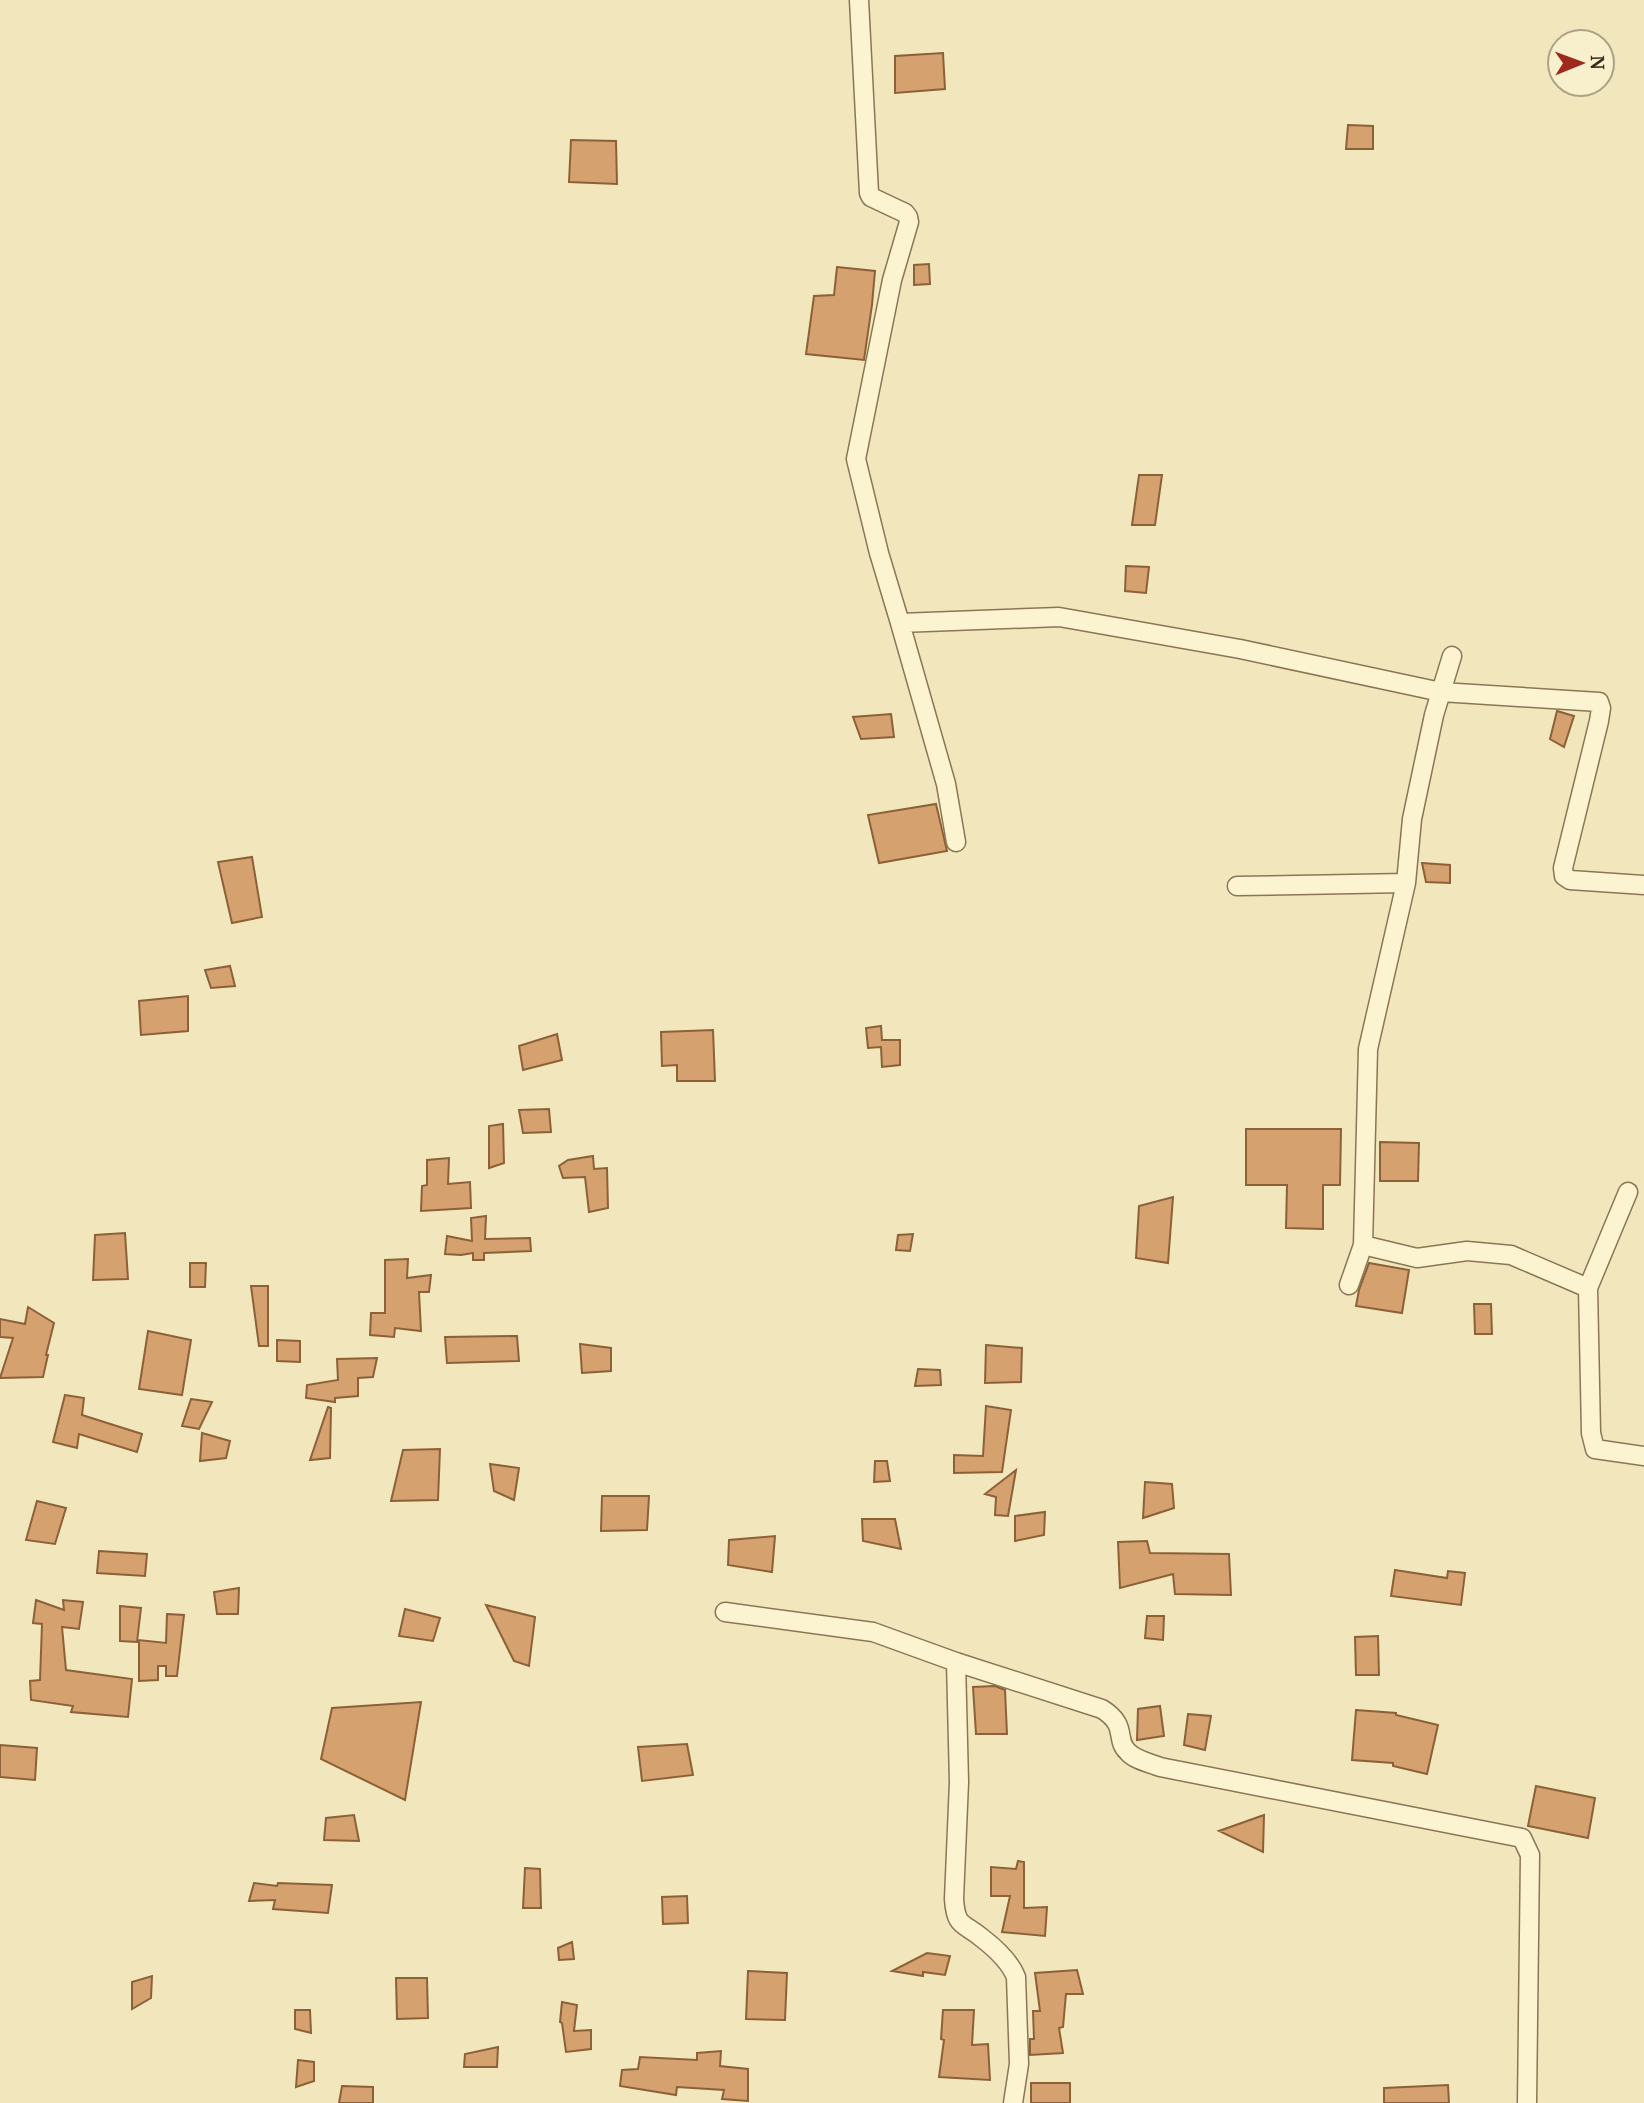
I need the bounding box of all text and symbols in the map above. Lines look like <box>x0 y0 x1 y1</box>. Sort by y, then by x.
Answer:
north arrow <box>1546 28 1616 98</box>
text: N <box>1586 55 1611 71</box>

